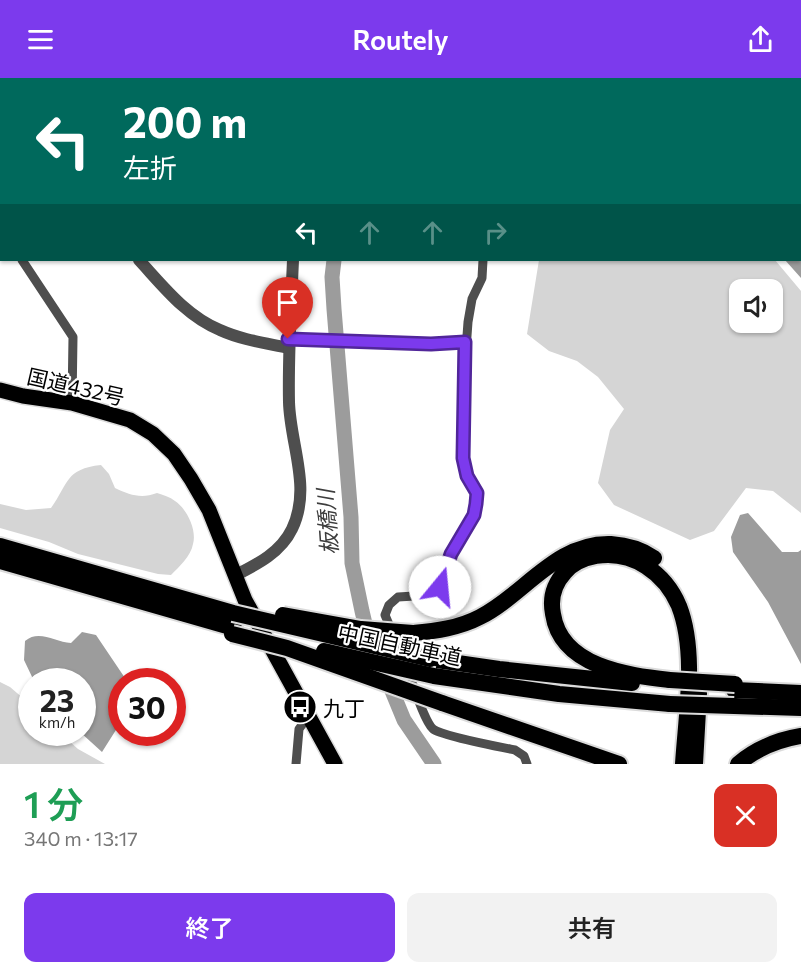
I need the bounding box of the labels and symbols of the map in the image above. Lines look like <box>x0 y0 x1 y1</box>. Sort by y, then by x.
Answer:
pin <box>262 277 313 339</box>
street label: 国道432号 <box>25 363 127 409</box>
water label: 板橋川 <box>311 486 343 556</box>
position arrow <box>408 555 472 619</box>
street label: 中国自動車道 <box>336 619 464 669</box>
speed limit sign: 30 <box>108 668 186 746</box>
bus stop icon: 九丁 <box>282 689 318 725</box>
place label: 九丁 <box>323 695 365 720</box>

